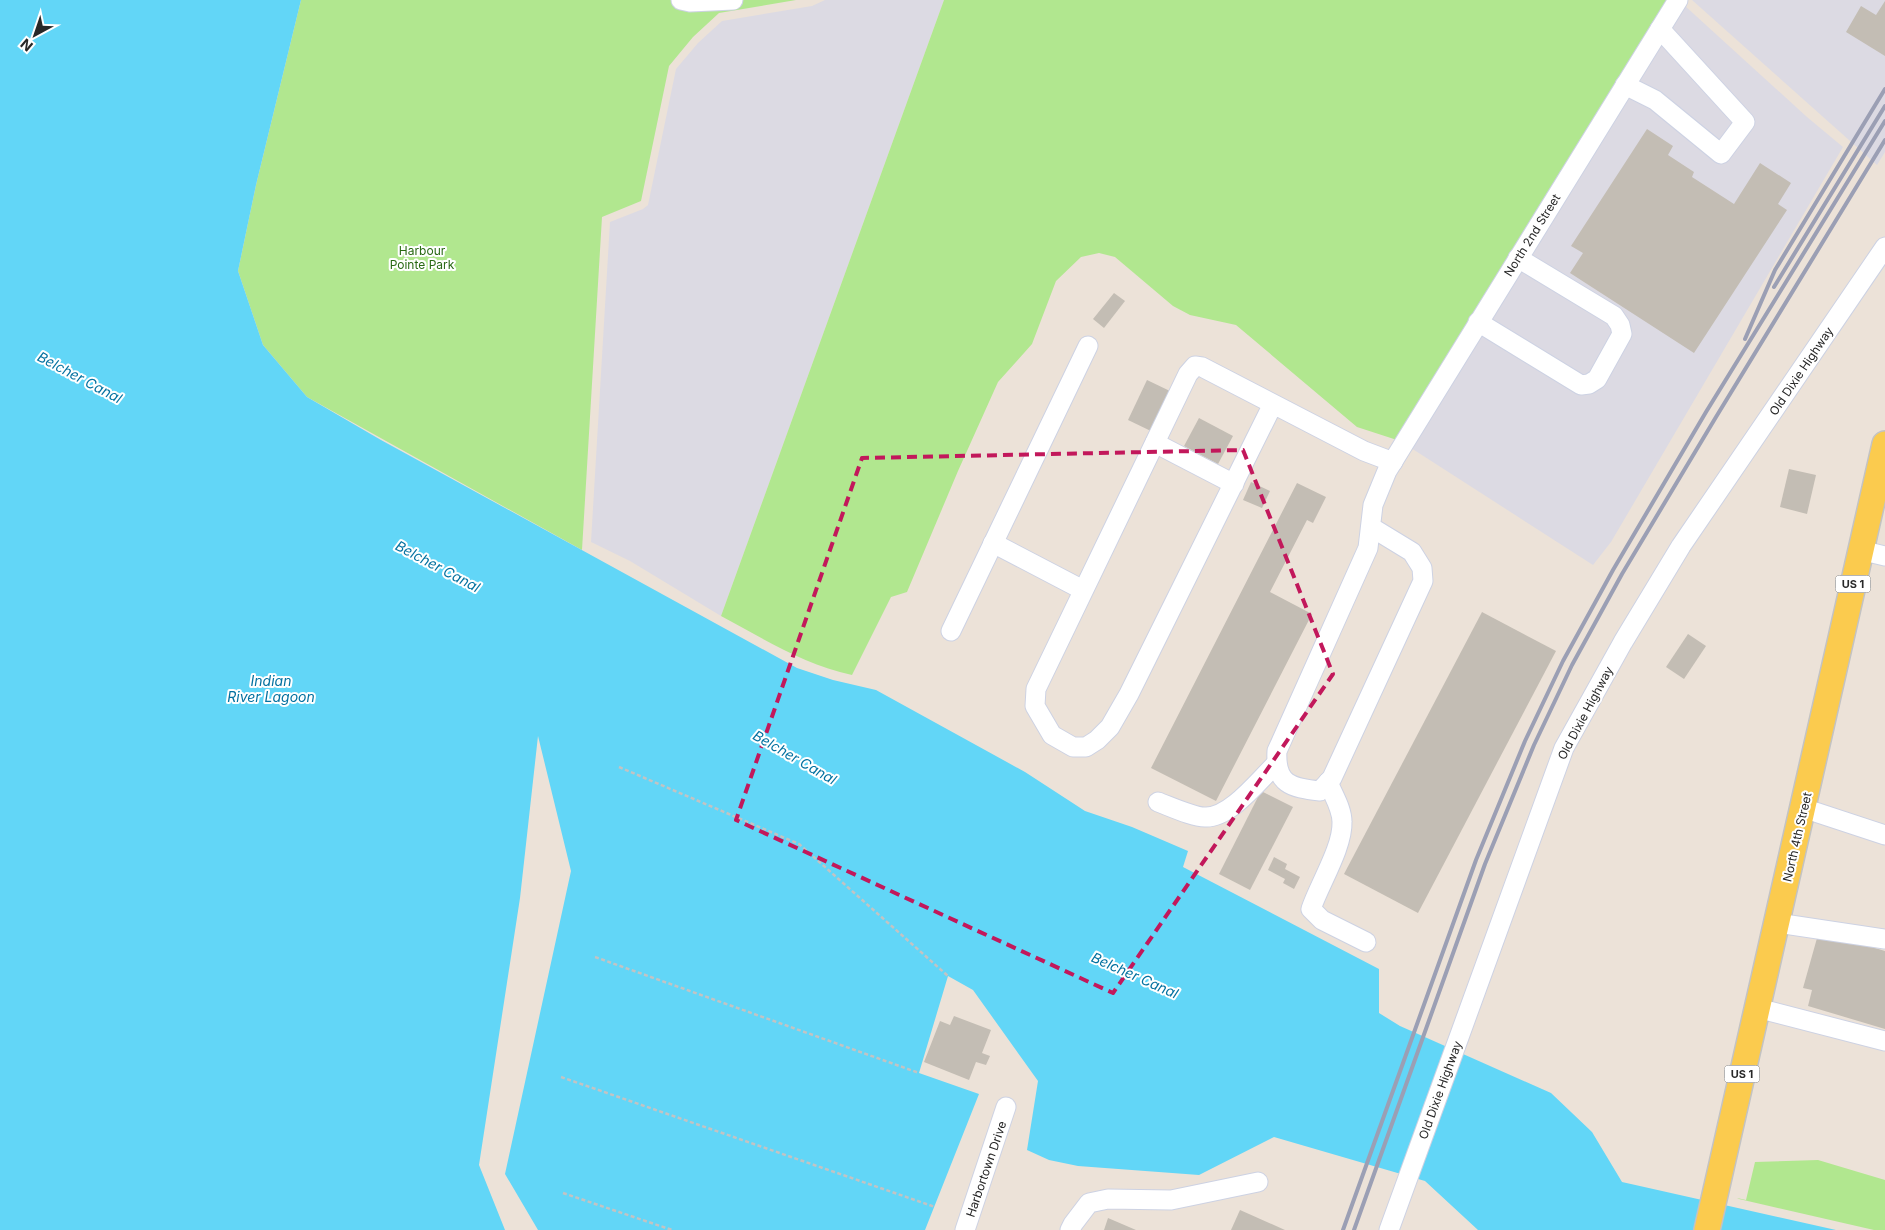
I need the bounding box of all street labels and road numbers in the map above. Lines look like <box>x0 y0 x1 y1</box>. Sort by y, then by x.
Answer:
street label: North 2nd Street <box>1501 191 1563 279</box>
street label: Old Dixie Highway <box>1766 324 1836 418</box>
road number: US 1 <box>1836 576 1870 592</box>
street label: Old Dixie Highway <box>1554 664 1616 762</box>
street label: North 4th Street <box>1779 791 1815 883</box>
street label: Old Dixie Highway <box>1415 1039 1465 1141</box>
road number: US 1 <box>1724 1066 1760 1082</box>
street label: Harbortown Drive <box>963 1119 1009 1219</box>

